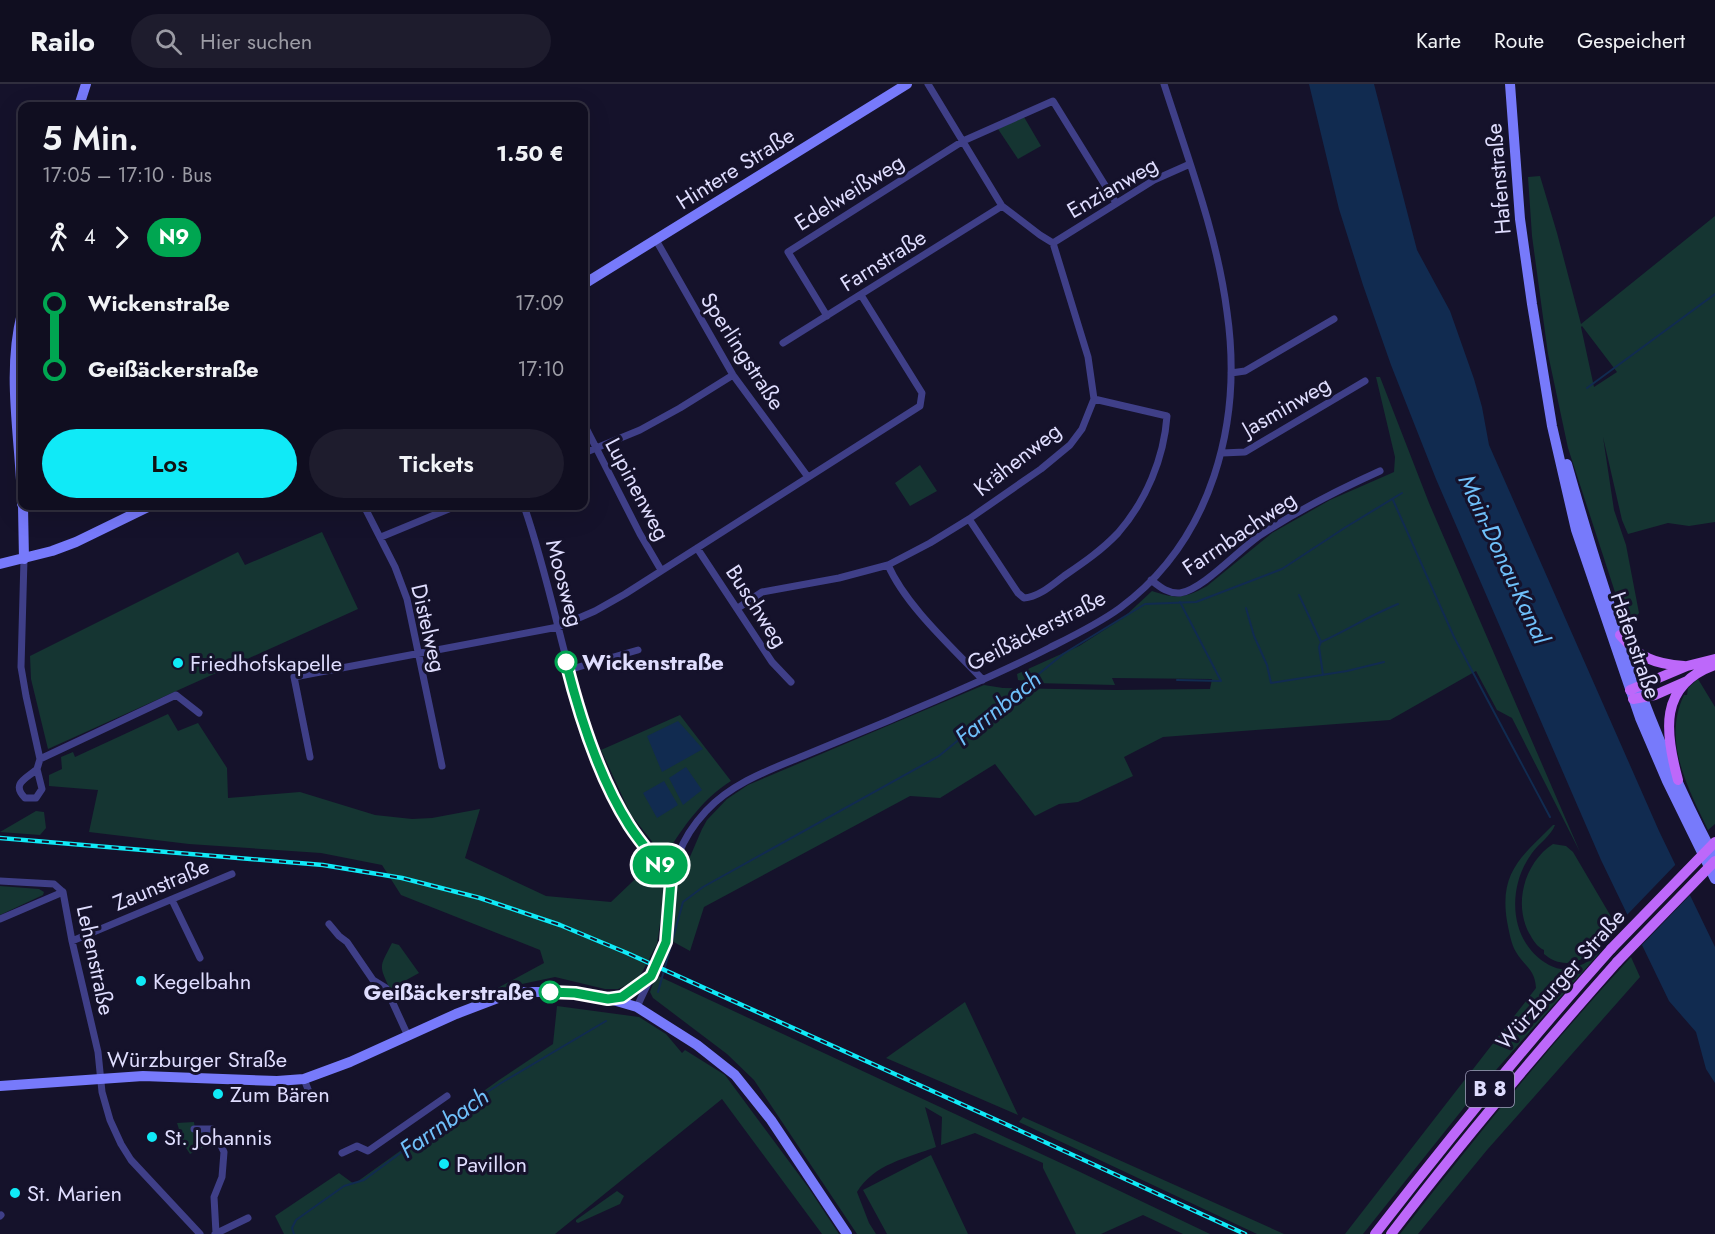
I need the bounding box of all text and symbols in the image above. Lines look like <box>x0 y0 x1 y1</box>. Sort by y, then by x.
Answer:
search box <box>131 14 551 68</box>
text: Railo <box>30 21 95 62</box>
icon: search <box>152 25 185 58</box>
text: Hier suchen <box>200 25 312 57</box>
text: Karte <box>1416 26 1461 56</box>
text: Route <box>1494 26 1544 56</box>
text: Gespeichert <box>1577 26 1685 56</box>
text: 5 Min. <box>42 115 139 162</box>
street label: Hintere Straße <box>670 119 800 217</box>
street label: Hafenstraße <box>1477 122 1519 236</box>
text: 1.50 € <box>496 137 564 169</box>
street label: Edelweißweg <box>788 146 910 238</box>
street label: Enzianweg <box>1061 148 1163 226</box>
text: 17:05 – 17:10 · Bus <box>42 161 212 190</box>
icon: walk <box>42 221 75 254</box>
icon: forward <box>105 221 138 254</box>
street label: Farnstraße <box>834 221 932 299</box>
text: N9 <box>159 222 189 252</box>
text: 4 <box>84 223 96 252</box>
street label: Sperlingstraße <box>693 286 793 416</box>
text: Wickenstraße <box>88 287 230 319</box>
text: 17:09 <box>515 289 564 318</box>
text: Geißäckerstraße <box>88 353 259 385</box>
text: 17:10 <box>518 355 564 384</box>
street label: Jasminweg <box>1233 368 1336 446</box>
street label: Krähenweg <box>966 415 1068 503</box>
button: Los <box>42 429 297 498</box>
button: Tickets <box>309 429 564 498</box>
street label: Lupinenweg <box>598 432 678 546</box>
water label: Main-Donau-Kanal <box>1450 468 1560 651</box>
street label: Farrnbachweg <box>1176 483 1302 583</box>
street label: Moosweg <box>538 536 592 630</box>
street label: Buschweg <box>718 558 796 654</box>
street label: Distelweg <box>403 581 455 675</box>
street label: Geißäckerstraße <box>961 581 1111 679</box>
street label: Hafenstraße <box>1603 587 1669 703</box>
place label: Wickenstraße <box>582 646 724 678</box>
place label: Friedhofskapelle <box>190 647 342 679</box>
marker: Wickenstraße <box>555 651 577 673</box>
marker: Friedhofskapelle <box>171 656 185 670</box>
water label: Farrnbach <box>947 662 1048 753</box>
line badge: N9 <box>633 846 687 884</box>
street label: Zaunstraße <box>108 849 214 919</box>
text: N9 <box>645 850 675 880</box>
street label: Würzburger Straße <box>1488 901 1632 1057</box>
street label: Lehenstraße <box>69 902 123 1018</box>
place label: Kegelbahn <box>153 965 251 997</box>
marker: Kegelbahn <box>134 974 148 988</box>
place label: Geißäckerstraße <box>363 976 534 1008</box>
marker: Geißäckerstraße <box>539 981 561 1003</box>
street label: Würzburger Straße <box>107 1043 287 1075</box>
road number: B 8 <box>1466 1071 1514 1107</box>
place label: Zum Bären <box>230 1078 330 1110</box>
water label: Farrnbach <box>392 1079 496 1166</box>
marker: Zum Bären <box>211 1087 225 1101</box>
place label: St. Johannis <box>164 1121 272 1153</box>
marker: St. Johannis <box>145 1130 159 1144</box>
place label: Pavillon <box>456 1148 527 1180</box>
marker: Pavillon <box>437 1157 451 1171</box>
place label: St. Marien <box>27 1177 122 1209</box>
marker: St. Marien <box>8 1186 22 1200</box>

